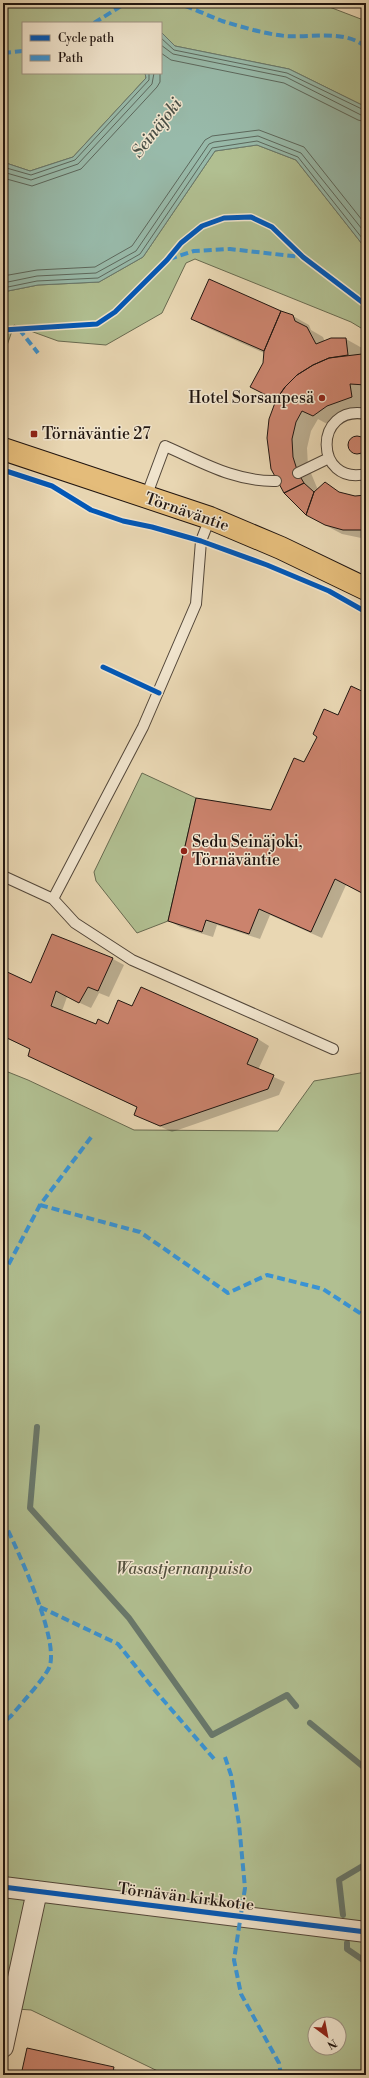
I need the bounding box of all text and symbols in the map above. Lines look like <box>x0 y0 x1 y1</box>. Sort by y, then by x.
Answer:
legend <box>22 22 162 74</box>
text: Cycle path <box>58 31 114 46</box>
text: Path <box>58 51 83 66</box>
water label: Seinäjoki <box>127 93 188 162</box>
place label: Hotel Sorsanpesä <box>189 388 315 408</box>
marker: Hotel Sorsanpesä <box>317 393 327 403</box>
place label: Törnäväntie 27 <box>42 424 150 444</box>
marker: Törnäväntie 27 <box>29 429 39 439</box>
street label: Törnäväntie <box>142 488 232 536</box>
place label: Sedu Seinäjoki, Törnäväntie <box>192 832 303 870</box>
marker: Sedu Seinäjoki, Törnäväntie <box>179 846 189 856</box>
park label: Wasastjernanpuisto <box>116 1559 252 1579</box>
street label: Törnävän kirkkotie <box>117 1879 255 1915</box>
north arrow <box>307 2016 347 2056</box>
text: N <box>324 2035 339 2052</box>

